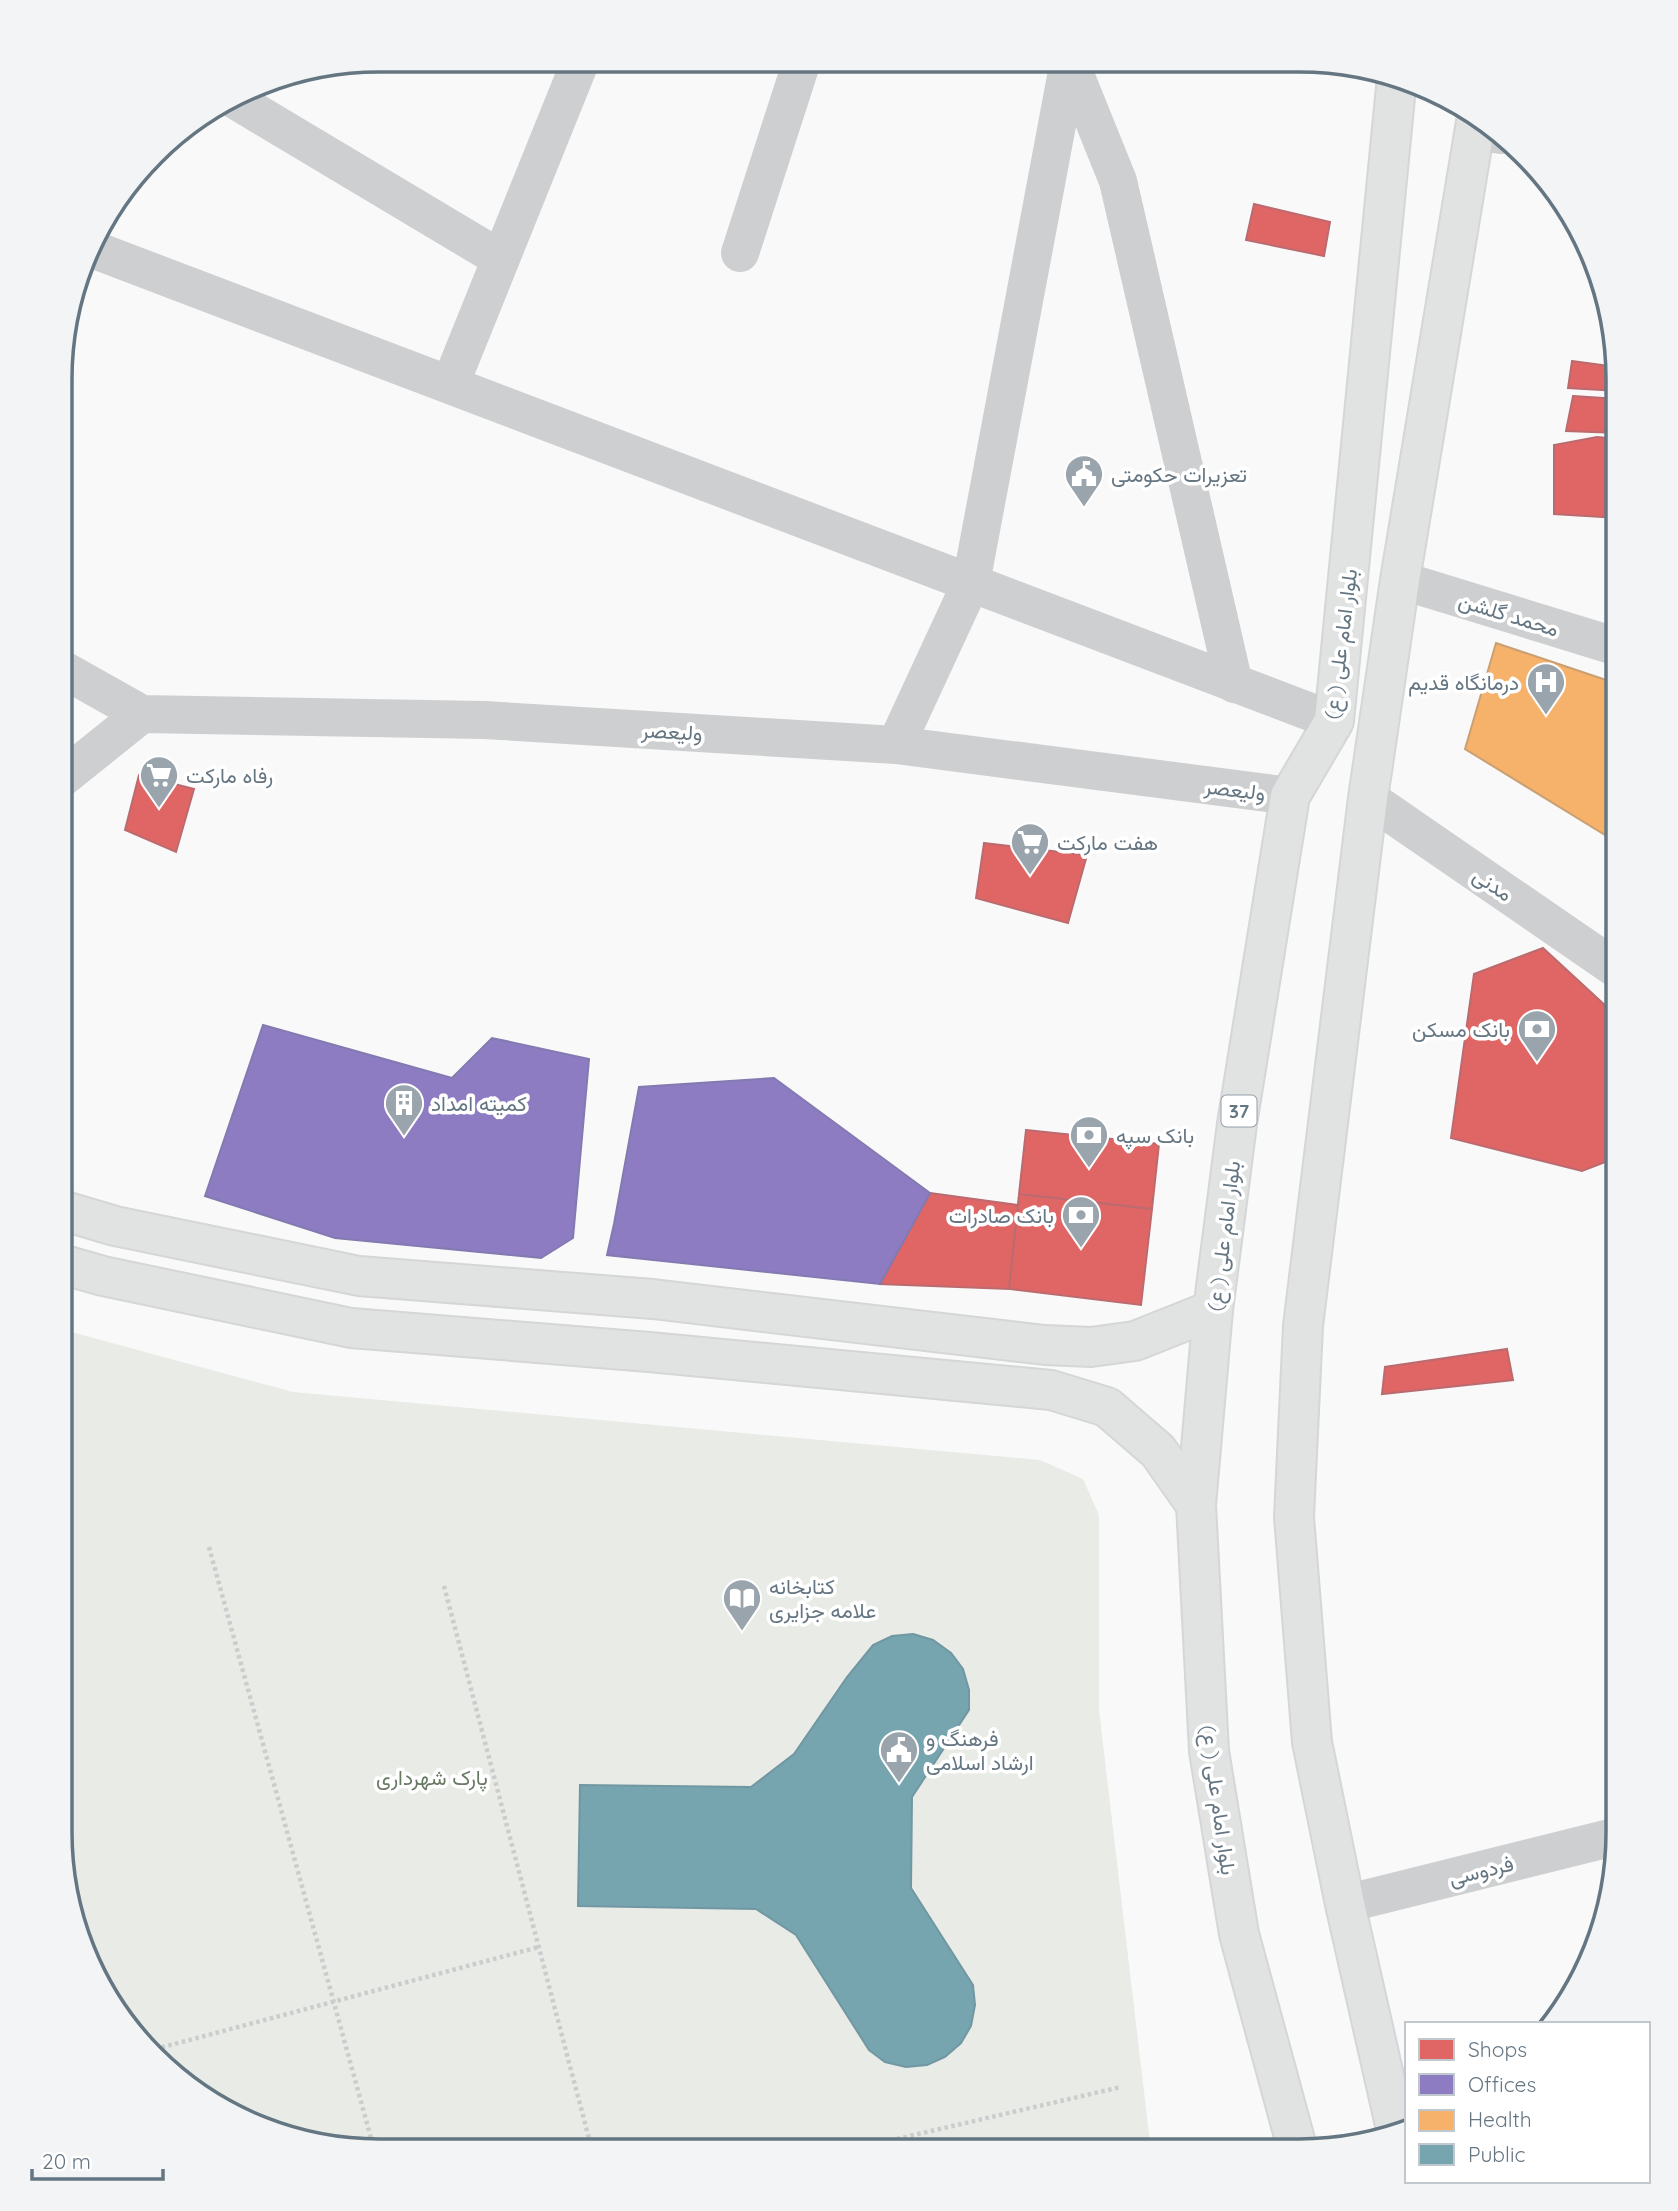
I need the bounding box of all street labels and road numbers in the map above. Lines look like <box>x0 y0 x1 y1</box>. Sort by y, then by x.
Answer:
street label: بلوار امام علی ( ع) <box>1318 567 1364 721</box>
street label: محمد گلشن <box>1456 586 1562 642</box>
street label: ولیعصر <box>640 716 703 747</box>
street label: ولیعصر <box>1202 772 1267 807</box>
street label: مدنی <box>1468 861 1518 907</box>
road number: 37 <box>1222 1096 1256 1126</box>
street label: بلوار امام علی ( ع) <box>1201 1159 1247 1313</box>
street label: بلوار امام علی ( ع) <box>1194 1723 1242 1877</box>
street label: فردوسی <box>1446 1849 1516 1892</box>

